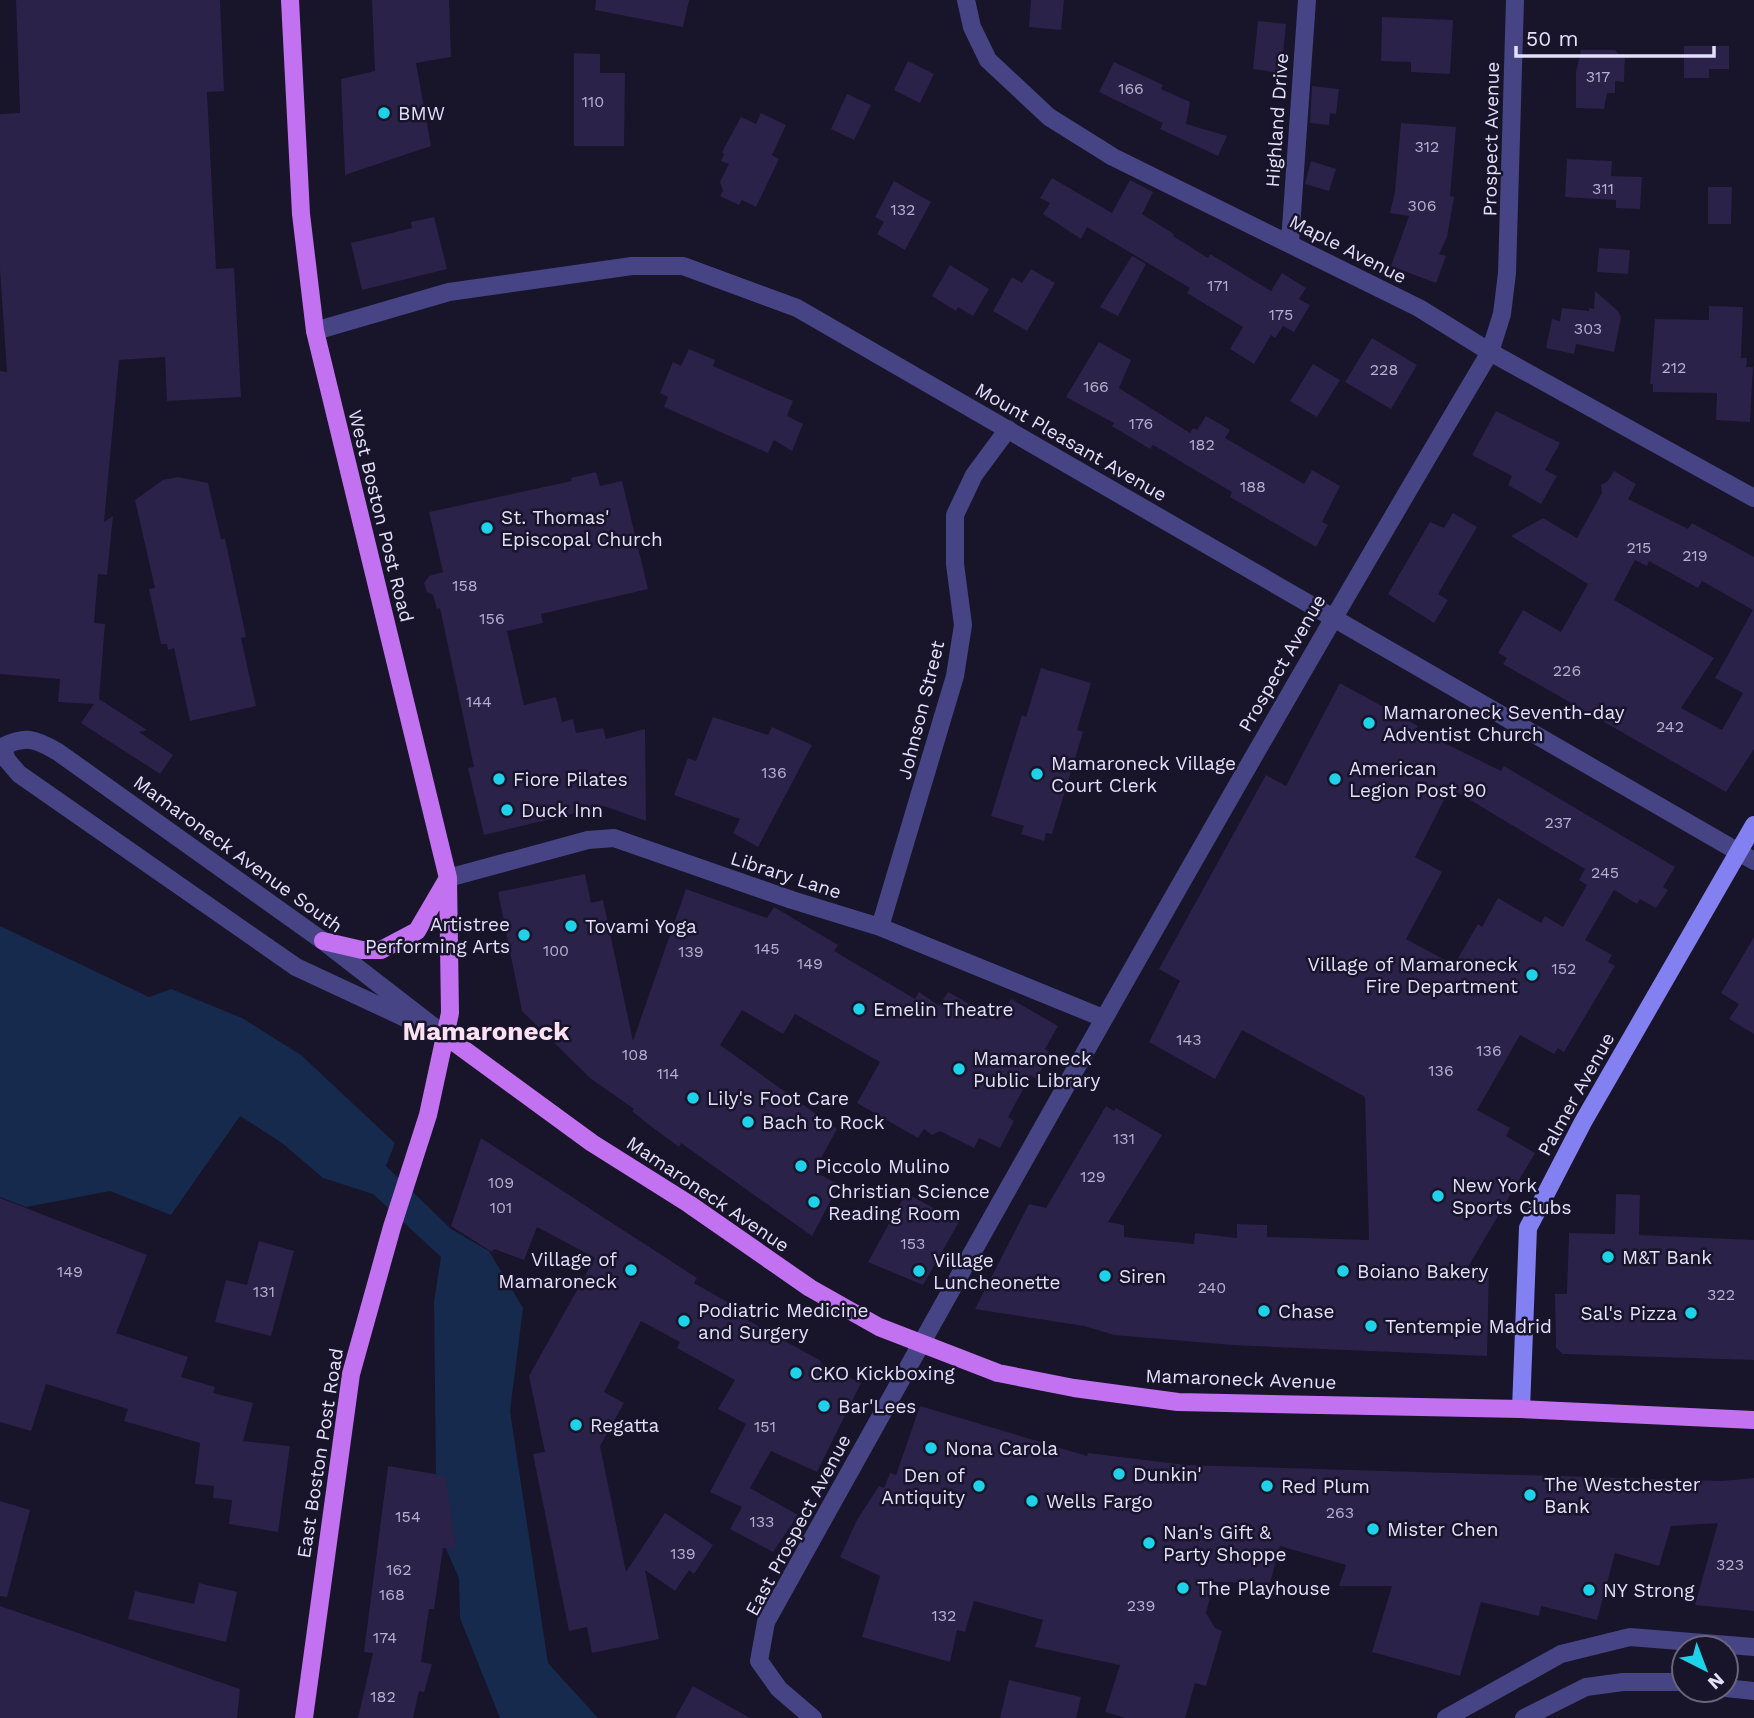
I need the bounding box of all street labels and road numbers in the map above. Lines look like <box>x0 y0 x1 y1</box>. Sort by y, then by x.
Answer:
street label: Highland Drive <box>1261 52 1293 188</box>
street label: Prospect Avenue <box>1478 61 1504 217</box>
street label: Maple Avenue <box>1286 210 1410 288</box>
street label: Mount Pleasant Avenue <box>971 378 1171 506</box>
street label: West Boston Post Road <box>343 407 419 625</box>
street label: Prospect Avenue <box>1233 590 1331 736</box>
street label: Johnson Street <box>893 638 949 782</box>
street label: Mamaroneck Avenue South <box>129 770 347 938</box>
street label: Library Lane <box>728 846 844 904</box>
street label: Palmer Avenue <box>1533 1028 1619 1160</box>
street label: Mamaroneck Avenue <box>622 1131 794 1257</box>
street label: East Boston Post Road <box>292 1346 348 1560</box>
street label: Mamaroneck Avenue <box>1145 1364 1337 1394</box>
street label: East Prospect Avenue <box>740 1430 856 1620</box>

